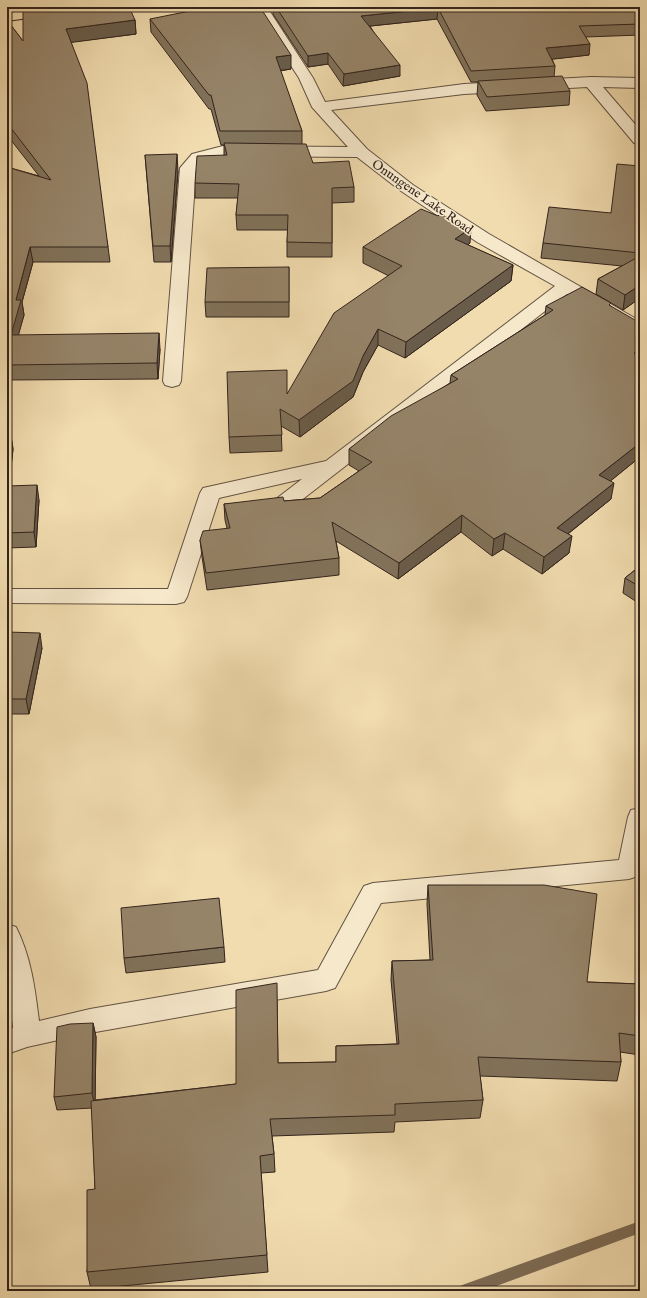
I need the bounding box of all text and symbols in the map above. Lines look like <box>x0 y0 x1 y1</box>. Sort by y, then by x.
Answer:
street label: Onungene Lake Road <box>368 156 476 239</box>

